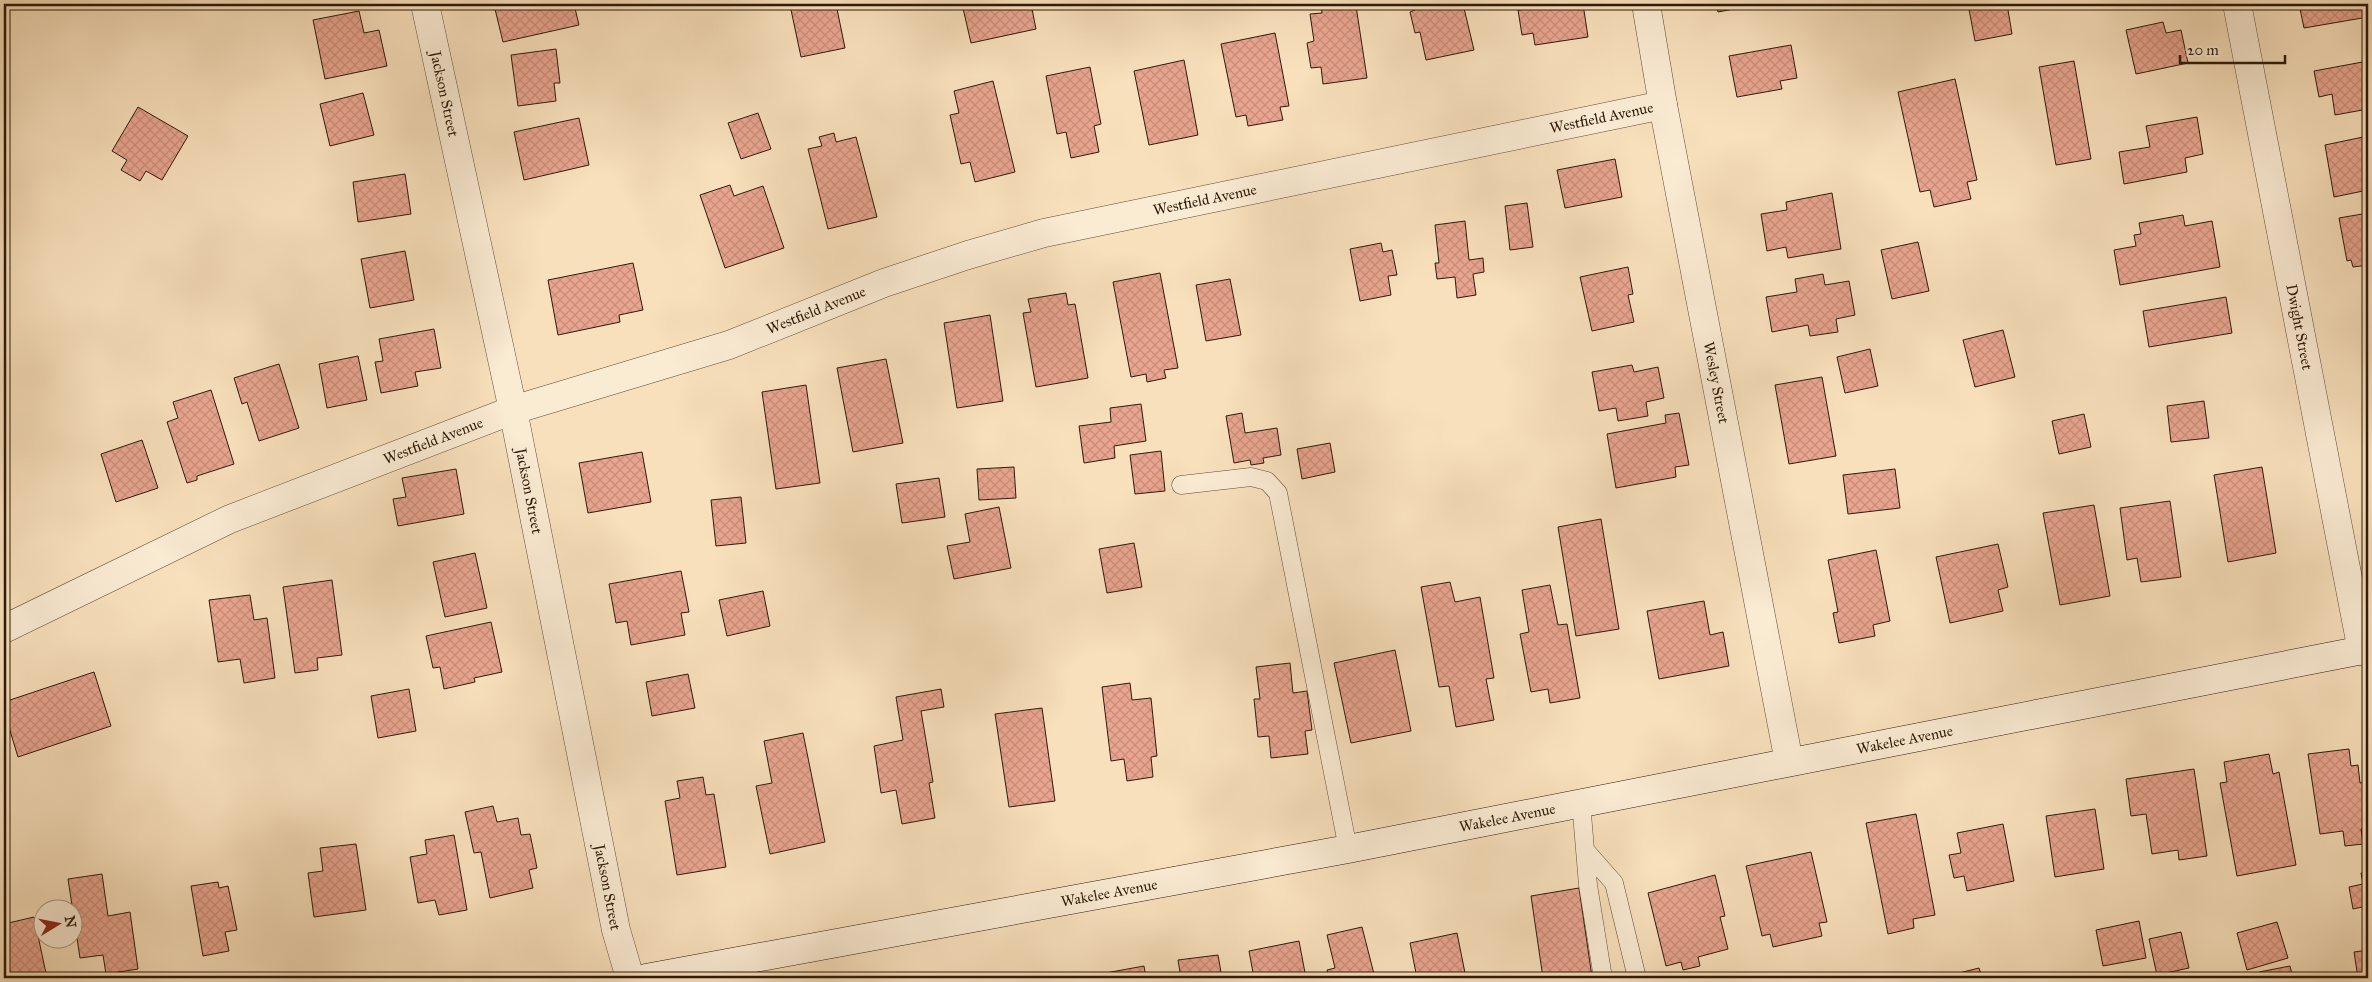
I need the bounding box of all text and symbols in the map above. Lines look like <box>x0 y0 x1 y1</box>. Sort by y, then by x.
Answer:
scale bar <box>2180 32 2284 64</box>
text: 20 m <box>2187 41 2219 59</box>
street label: Jackson Street <box>425 47 463 139</box>
street label: Westfield Avenue <box>1548 98 1655 137</box>
street label: Westfield Avenue <box>1151 180 1258 219</box>
street label: Westfield Avenue <box>764 282 868 338</box>
street label: Dwight Street <box>2282 283 2317 372</box>
street label: Wesley Street <box>1700 340 1733 426</box>
street label: Westfield Avenue <box>381 413 486 468</box>
street label: Jackson Street <box>510 445 546 536</box>
street label: Wakelee Avenue <box>1855 722 1954 758</box>
street label: Wakelee Avenue <box>1457 800 1557 836</box>
street label: Jackson Street <box>589 841 625 932</box>
street label: Wakelee Avenue <box>1060 875 1159 911</box>
north arrow <box>32 900 82 950</box>
text: N <box>61 915 80 929</box>

